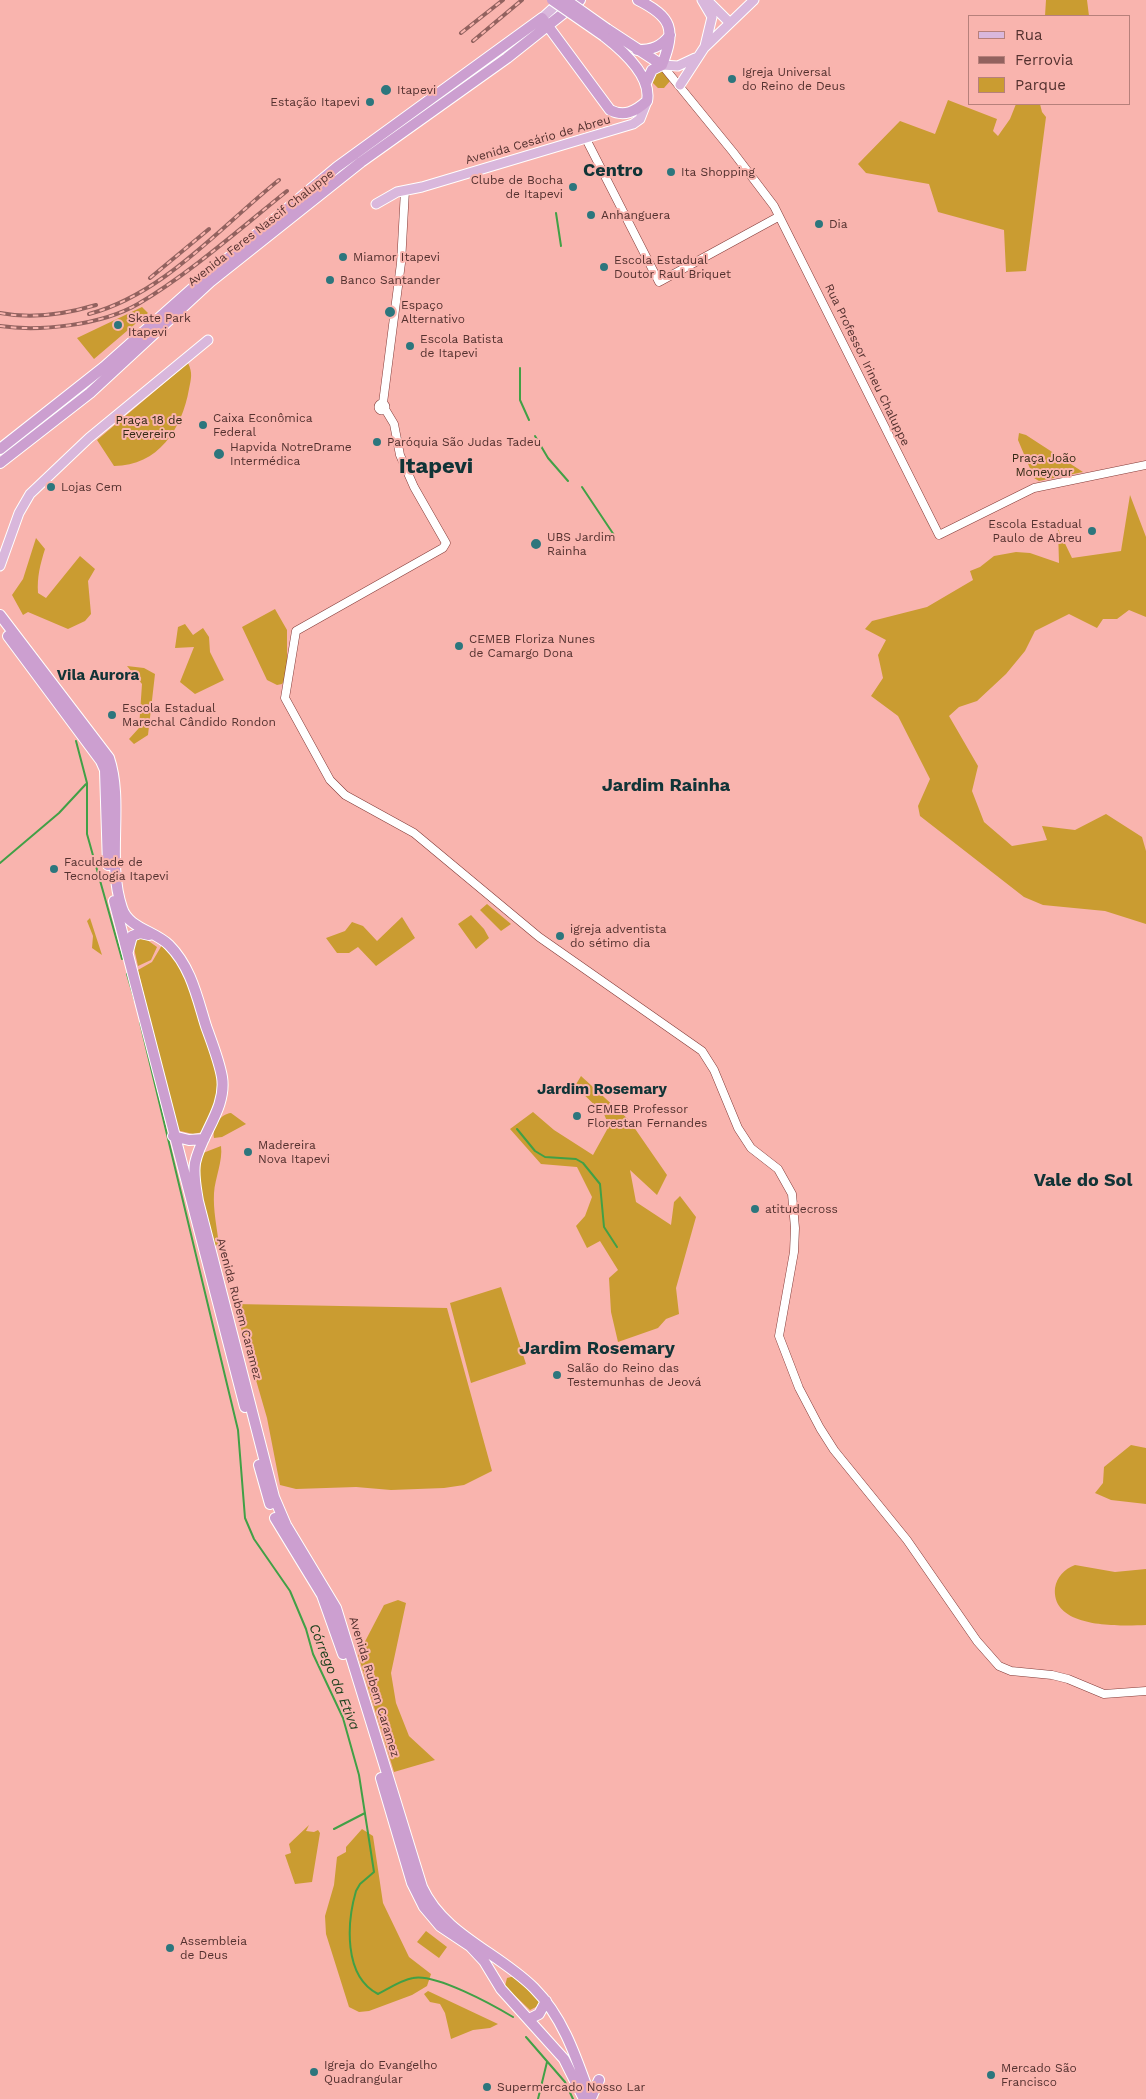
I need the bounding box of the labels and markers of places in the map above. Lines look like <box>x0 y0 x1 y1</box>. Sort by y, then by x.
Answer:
place label: Igreja Universal do Reino de Deus <box>742 65 845 93</box>
marker: Igreja Universal do Reino de Deus <box>726 73 738 85</box>
marker: Itapevi <box>379 83 393 97</box>
place label: Itapevi <box>397 83 436 97</box>
place label: Estação Itapevi <box>270 95 360 109</box>
marker: Estação Itapevi <box>364 96 376 108</box>
place label: Ita Shopping <box>681 165 755 179</box>
marker: Ita Shopping <box>665 166 677 178</box>
place label: Clube de Bocha de Itapevi <box>471 173 563 201</box>
marker: Clube de Bocha de Itapevi <box>567 181 579 193</box>
place label: Anhanguera <box>601 208 670 222</box>
marker: Anhanguera <box>585 209 597 221</box>
place label: Dia <box>829 217 848 231</box>
marker: Dia <box>813 218 825 230</box>
place label: Miamor Itapevi <box>353 250 440 264</box>
marker: Miamor Itapevi <box>337 251 349 263</box>
place label: Escola Estadual Doutor Raul Briquet <box>614 253 731 281</box>
marker: Escola Estadual Doutor Raul Briquet <box>598 261 610 273</box>
place label: Banco Santander <box>340 273 440 287</box>
marker: Banco Santander <box>324 274 336 286</box>
place label: Espaço Alternativo <box>401 298 465 326</box>
marker: Espaço Alternativo <box>383 305 397 319</box>
place label: Skate Park Itapevi <box>128 311 191 339</box>
marker: Skate Park Itapevi <box>112 319 124 331</box>
place label: Escola Batista de Itapevi <box>420 332 503 360</box>
marker: Escola Batista de Itapevi <box>404 340 416 352</box>
place label: Caixa Econômica Federal <box>213 411 312 439</box>
marker: Caixa Econômica Federal <box>197 419 209 431</box>
place label: Paróquia São Judas Tadeu <box>387 435 541 449</box>
marker: Paróquia São Judas Tadeu <box>371 436 383 448</box>
place label: Hapvida NotreDrame Intermédica <box>230 440 352 468</box>
marker: Hapvida NotreDrame Intermédica <box>212 447 226 461</box>
place label: Lojas Cem <box>61 480 122 494</box>
marker: Lojas Cem <box>45 481 57 493</box>
place label: Escola Estadual Paulo de Abreu <box>988 517 1082 545</box>
marker: Escola Estadual Paulo de Abreu <box>1086 525 1098 537</box>
place label: UBS Jardim Rainha <box>547 530 615 558</box>
marker: UBS Jardim Rainha <box>529 537 543 551</box>
place label: CEMEB Floriza Nunes de Camargo Dona <box>469 632 595 660</box>
marker: CEMEB Floriza Nunes de Camargo Dona <box>453 640 465 652</box>
place label: Escola Estadual Marechal Cândido Rondon <box>122 701 276 729</box>
marker: Escola Estadual Marechal Cândido Rondon <box>106 709 118 721</box>
place label: Faculdade de Tecnologia Itapevi <box>64 855 169 883</box>
marker: Faculdade de Tecnologia Itapevi <box>48 863 60 875</box>
place label: igreja adventista do sétimo dia <box>570 922 666 950</box>
marker: igreja adventista do sétimo dia <box>554 930 566 942</box>
place label: CEMEB Professor Florestan Fernandes <box>587 1102 707 1130</box>
marker: CEMEB Professor Florestan Fernandes <box>571 1110 583 1122</box>
place label: Madereira Nova Itapevi <box>258 1138 330 1166</box>
marker: Madereira Nova Itapevi <box>242 1146 254 1158</box>
place label: atitudecross <box>765 1202 838 1216</box>
marker: atitudecross <box>749 1203 761 1215</box>
place label: Salão do Reino das Testemunhas de Jeová <box>567 1361 701 1389</box>
marker: Salão do Reino das Testemunhas de Jeová <box>551 1369 563 1381</box>
place label: Assembleia de Deus <box>180 1934 247 1962</box>
marker: Assembleia de Deus <box>164 1942 176 1954</box>
place label: Igreja do Evangelho Quadrangular <box>324 2058 438 2086</box>
place label: Mercado São Francisco <box>1001 2061 1077 2089</box>
marker: Igreja do Evangelho Quadrangular <box>308 2066 320 2078</box>
marker: Mercado São Francisco <box>985 2069 997 2081</box>
place label: Supermercado Nosso Lar <box>497 2080 645 2094</box>
marker: Supermercado Nosso Lar <box>481 2081 493 2093</box>

